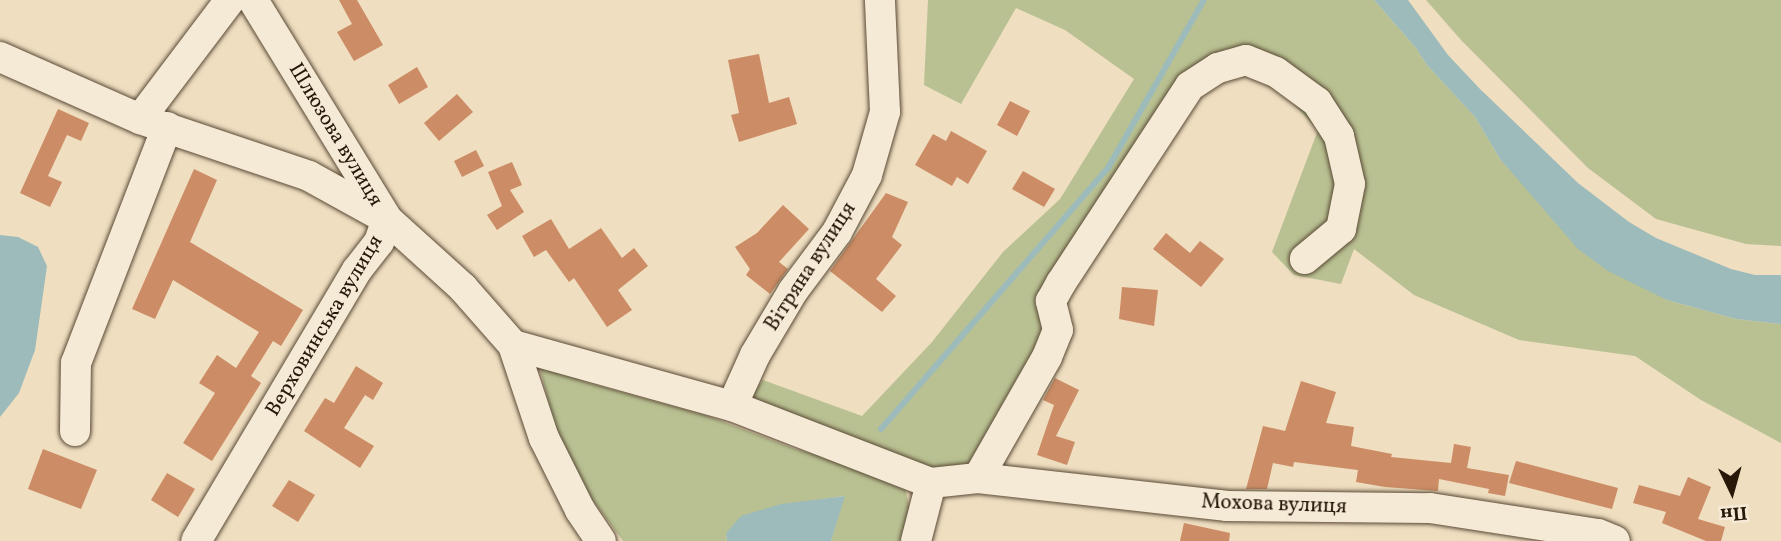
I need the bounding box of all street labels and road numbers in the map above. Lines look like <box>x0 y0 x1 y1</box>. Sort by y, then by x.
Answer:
street label: Шлюзова вулиця <box>282 59 388 211</box>
street label: Вітряна вулиця <box>760 198 862 336</box>
street label: Верховинська вулиця <box>261 231 389 421</box>
street label: Мохова вулиця <box>1201 490 1347 520</box>

